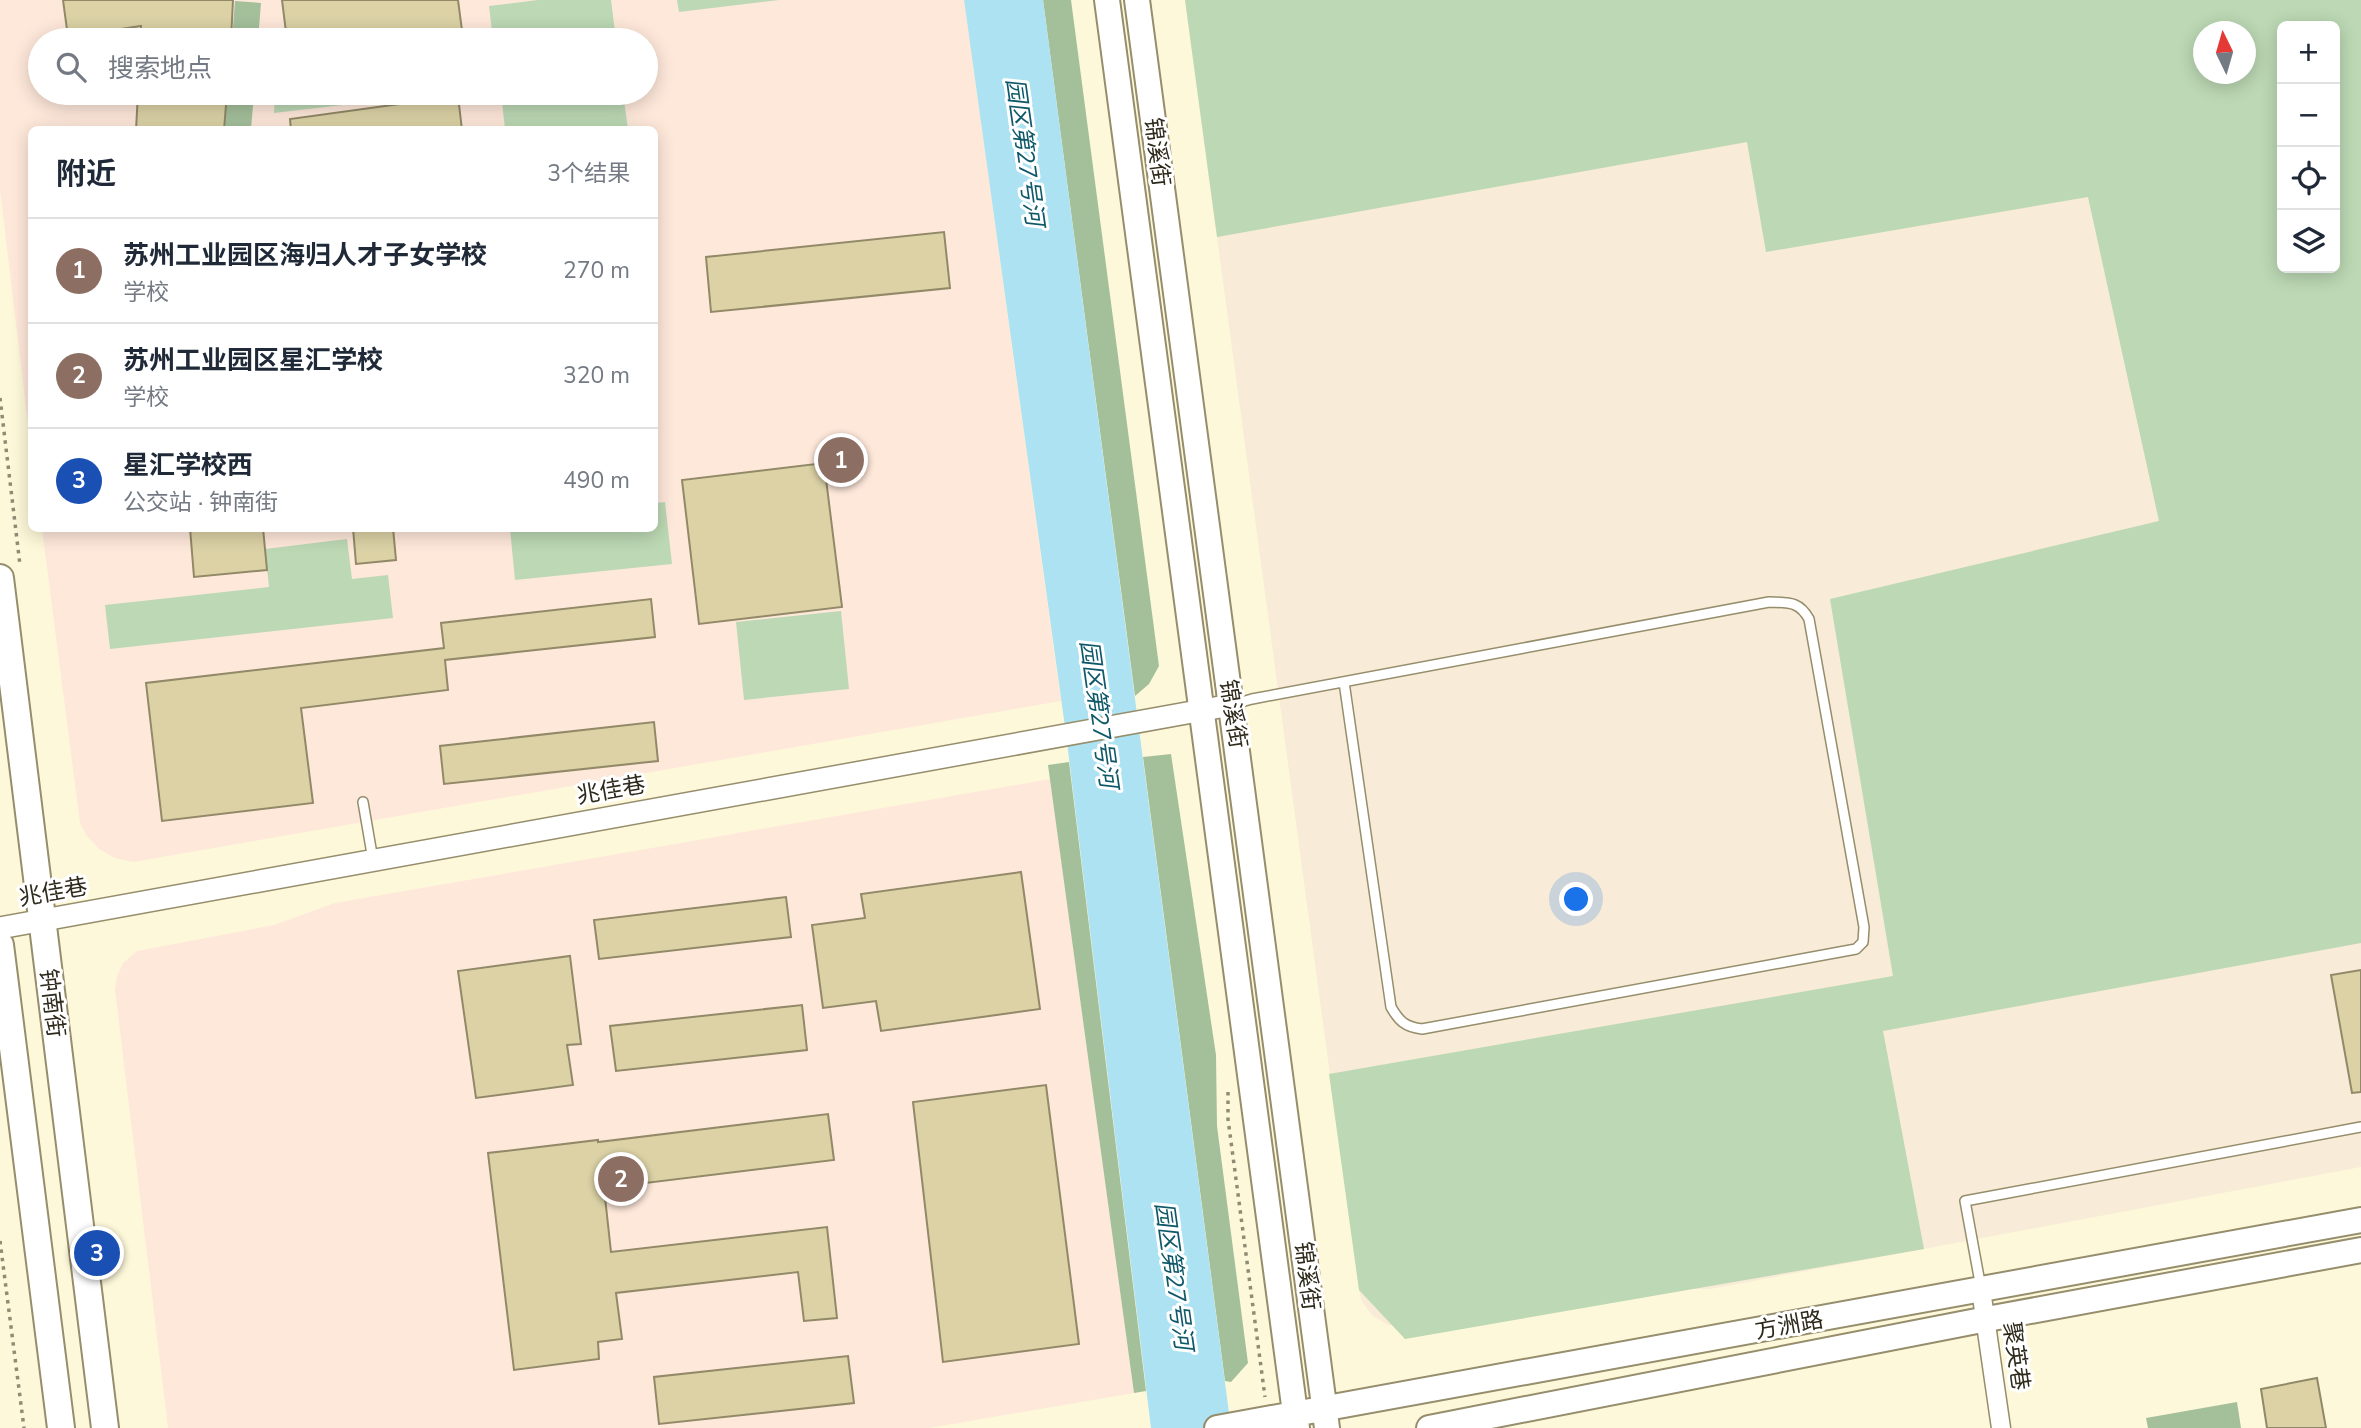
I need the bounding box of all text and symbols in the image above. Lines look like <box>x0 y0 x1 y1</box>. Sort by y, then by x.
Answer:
north arrow <box>2193 21 2256 84</box>
map controls <box>2277 21 2340 273</box>
button: + <box>2277 21 2340 84</box>
search box <box>28 28 658 105</box>
icon: search <box>52 48 90 86</box>
text: 搜索地点 <box>108 51 212 86</box>
water label: 园区第27号河 <box>999 76 1052 232</box>
button: − <box>2277 84 2340 147</box>
street label: 锦溪街 <box>1137 116 1177 188</box>
button: locate <box>2277 147 2340 210</box>
text: 附近 <box>56 154 116 195</box>
text: 3个结果 <box>547 158 630 189</box>
button: layers <box>2277 210 2340 273</box>
text: 苏州工业园区海归人才子女学校 <box>123 238 487 273</box>
text: 1 <box>72 255 86 286</box>
text: 270 m <box>563 255 630 286</box>
text: 学校 <box>123 277 169 308</box>
text: 苏州工业园区星汇学校 <box>123 343 383 378</box>
text: 2 <box>72 360 86 391</box>
text: 320 m <box>563 360 630 391</box>
text: 学校 <box>123 382 169 413</box>
pin: 1 <box>818 434 864 486</box>
text: 星汇学校西 <box>123 448 253 483</box>
text: 3 <box>72 465 86 496</box>
text: 490 m <box>563 465 630 496</box>
text: 公交站 · 钟南街 <box>123 487 278 518</box>
water label: 园区第27号河 <box>1073 638 1126 794</box>
street label: 锦溪街 <box>1212 678 1254 750</box>
street label: 兆佳巷 <box>574 769 648 811</box>
street label: 兆佳巷 <box>16 871 90 913</box>
your location <box>1559 882 1593 916</box>
street label: 钟南街 <box>32 967 72 1039</box>
pin: 2 <box>598 1153 644 1205</box>
water label: 园区第27号河 <box>1148 1200 1201 1356</box>
pin: 3 <box>74 1227 120 1279</box>
street label: 锦溪街 <box>1287 1240 1327 1312</box>
street label: 方洲路 <box>1752 1304 1826 1346</box>
street label: 聚英巷 <box>1996 1320 2036 1392</box>

